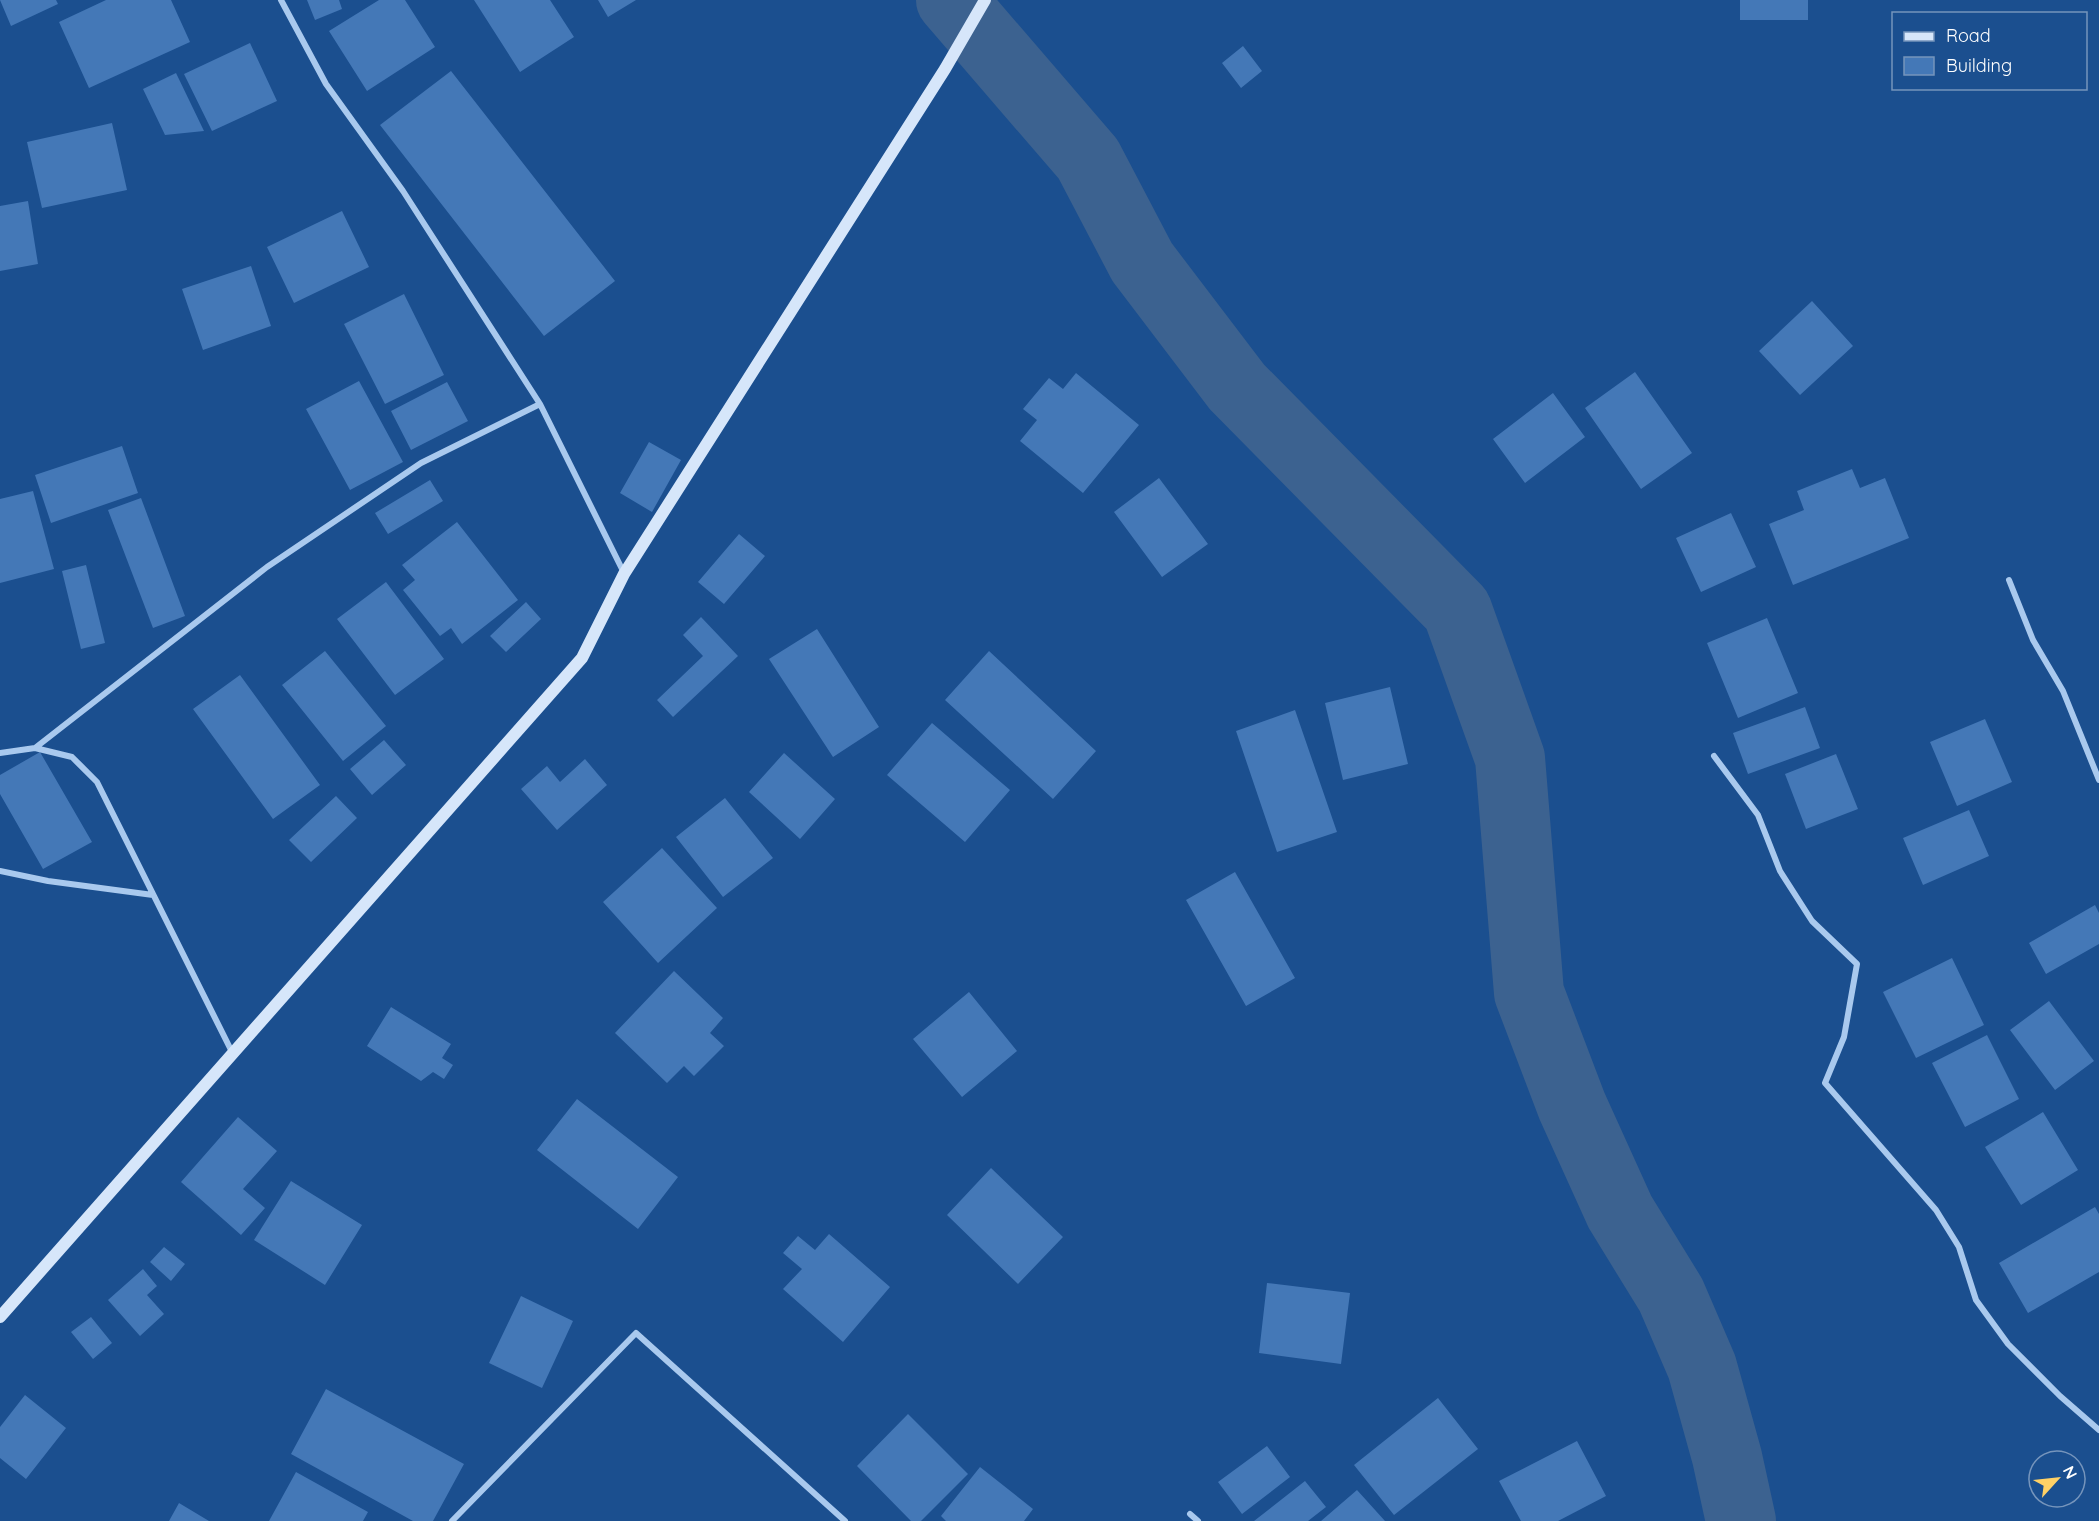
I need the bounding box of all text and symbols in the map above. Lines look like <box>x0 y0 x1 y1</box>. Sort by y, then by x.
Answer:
legend <box>1892 12 2087 90</box>
text: Road <box>1946 24 1991 47</box>
text: Building <box>1946 54 2012 77</box>
north arrow <box>2027 1449 2087 1509</box>
text: N <box>2059 1462 2082 1482</box>

